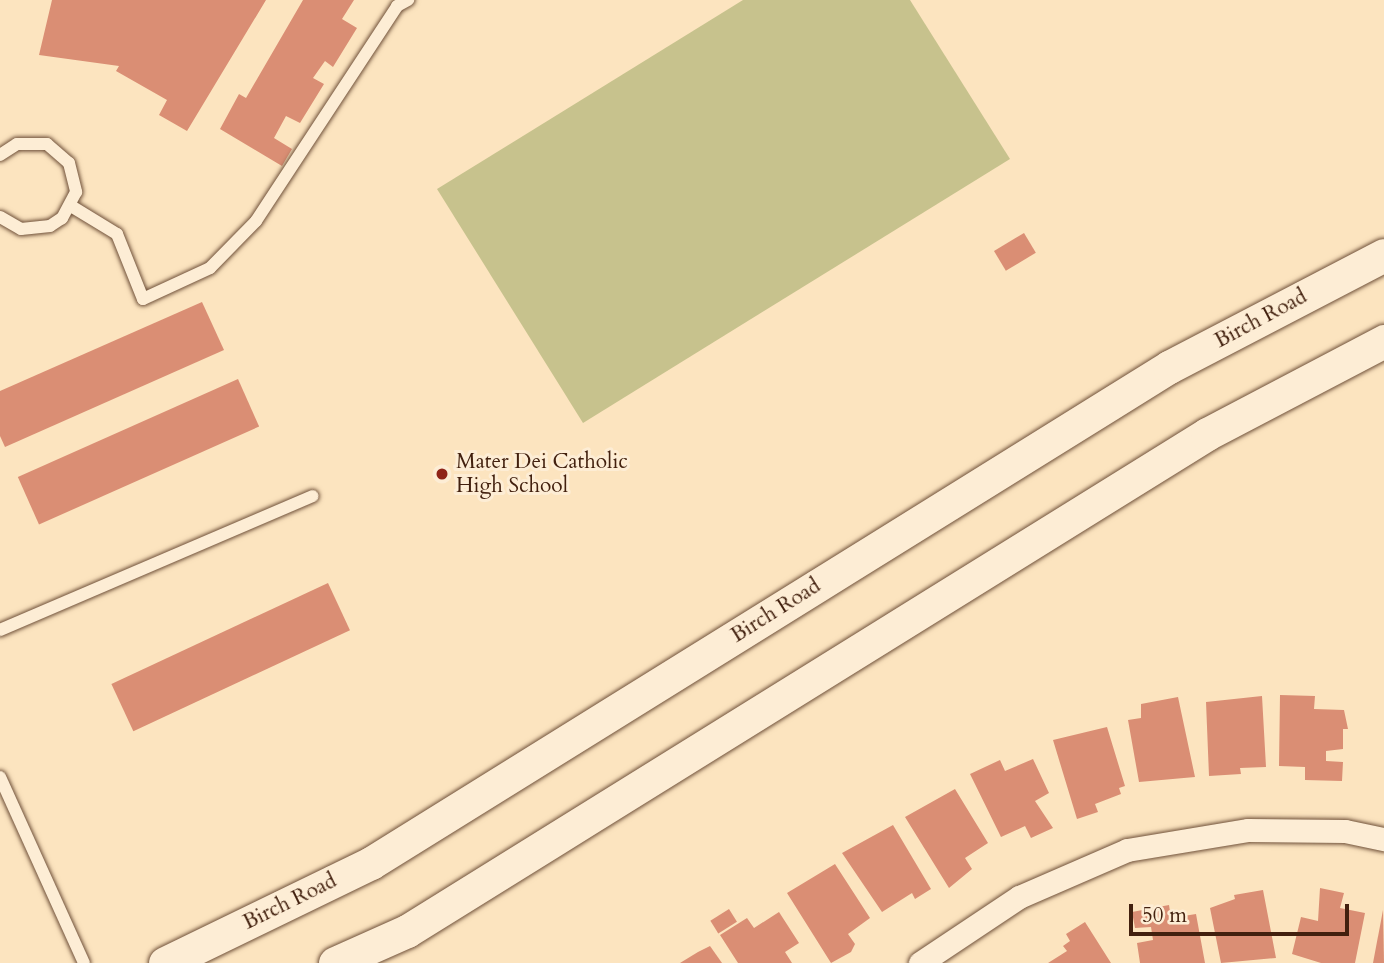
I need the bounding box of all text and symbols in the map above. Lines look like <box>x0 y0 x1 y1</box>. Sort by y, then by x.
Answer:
street label: Birch Road <box>1211 284 1311 354</box>
place label: Mater Dei Catholic High School <box>456 449 628 499</box>
marker: Mater Dei Catholic High School <box>434 466 450 482</box>
street label: Birch Road <box>727 574 825 648</box>
street label: Birch Road <box>239 869 341 935</box>
scale bar <box>1132 890 1352 934</box>
text: 50 m <box>1142 901 1187 930</box>

